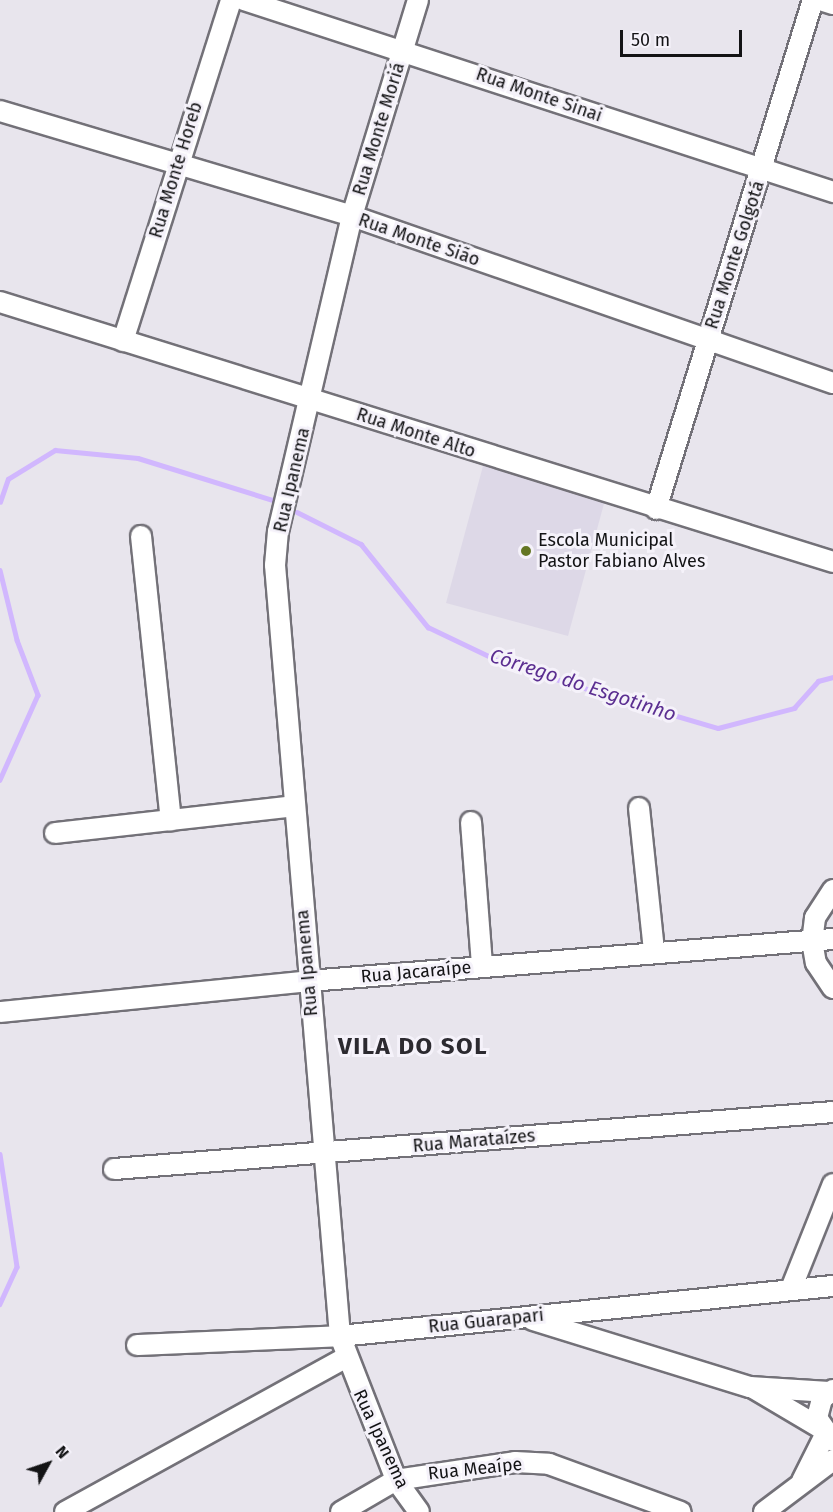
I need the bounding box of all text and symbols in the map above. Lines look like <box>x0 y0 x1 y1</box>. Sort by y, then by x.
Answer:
scale bar <box>623 18 744 56</box>
text: 50 m <box>631 29 670 51</box>
street label: Rua Monte Moriá <box>348 60 410 198</box>
street label: Rua Monte Sinai <box>473 63 605 127</box>
street label: Rua Monte Horeb <box>145 99 207 241</box>
street label: Rua Monte Golgotá <box>701 178 769 332</box>
street label: Rua Monte Sião <box>355 209 483 271</box>
street label: Rua Monte Alto <box>354 404 478 462</box>
street label: Rua Ipanema <box>269 425 315 535</box>
place label: Escola Municipal Pastor Fabiano Alves <box>538 530 705 572</box>
marker: Escola Municipal Pastor Fabiano Alves <box>519 544 533 558</box>
water label: Córrego do Esgotinho <box>487 644 679 726</box>
street label: Rua Ipanema <box>292 909 322 1017</box>
street label: Rua Jacaraípe <box>360 956 472 988</box>
district label: VILA DO SOL <box>338 1033 488 1061</box>
street label: Rua Marataízes <box>412 1125 536 1157</box>
street label: Rua Guarapari <box>427 1304 545 1338</box>
street label: Rua Ipanema <box>349 1386 413 1492</box>
north arrow <box>18 1434 78 1494</box>
text: N <box>51 1442 73 1462</box>
street label: Rua Meaípe <box>427 1453 523 1485</box>

